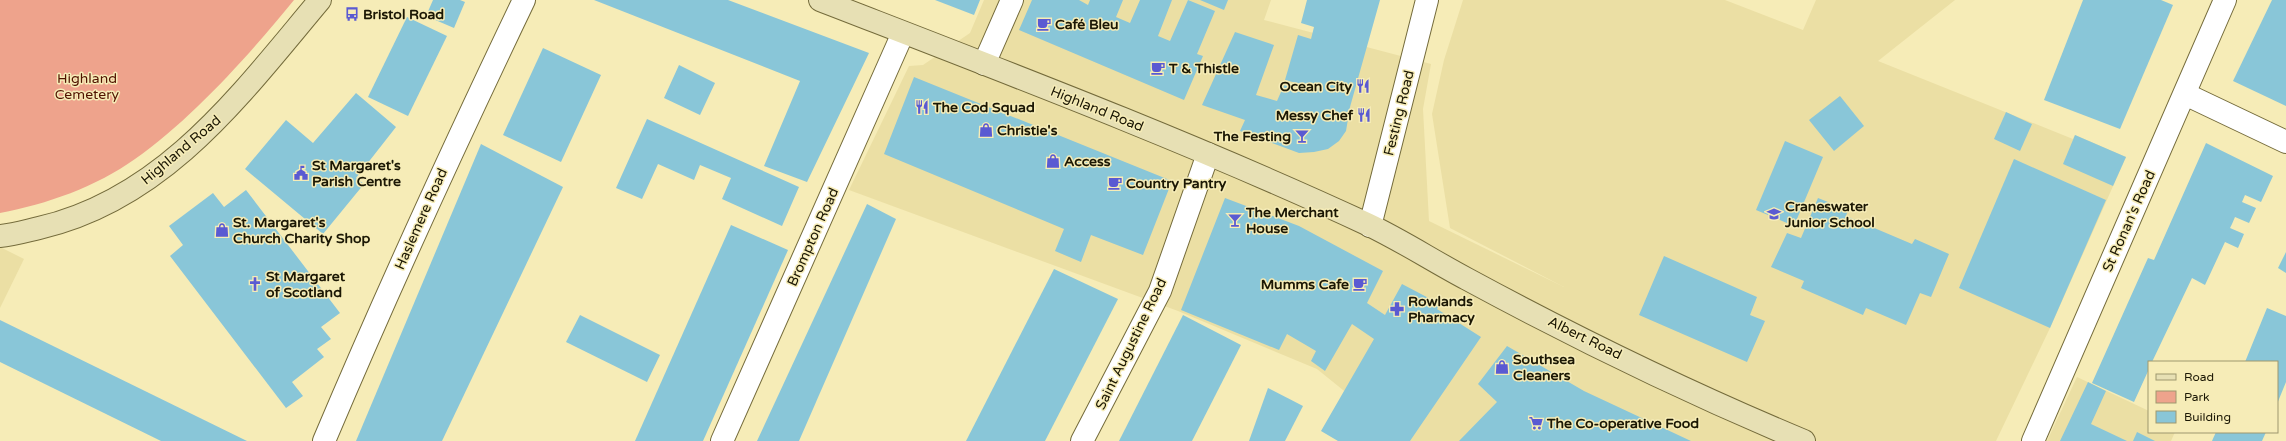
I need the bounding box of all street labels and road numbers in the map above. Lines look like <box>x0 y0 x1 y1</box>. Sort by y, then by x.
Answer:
street label: Festing Road <box>1380 68 1418 158</box>
street label: Highland Road <box>1048 83 1146 135</box>
street label: Highland Road <box>138 112 224 188</box>
street label: Haslemere Road <box>391 166 451 272</box>
street label: St Ronan's Road <box>2099 168 2159 274</box>
street label: Brompton Road <box>784 185 842 289</box>
street label: Saint Augustine Road <box>1092 275 1170 413</box>
street label: Albert Road <box>1545 313 1625 363</box>

